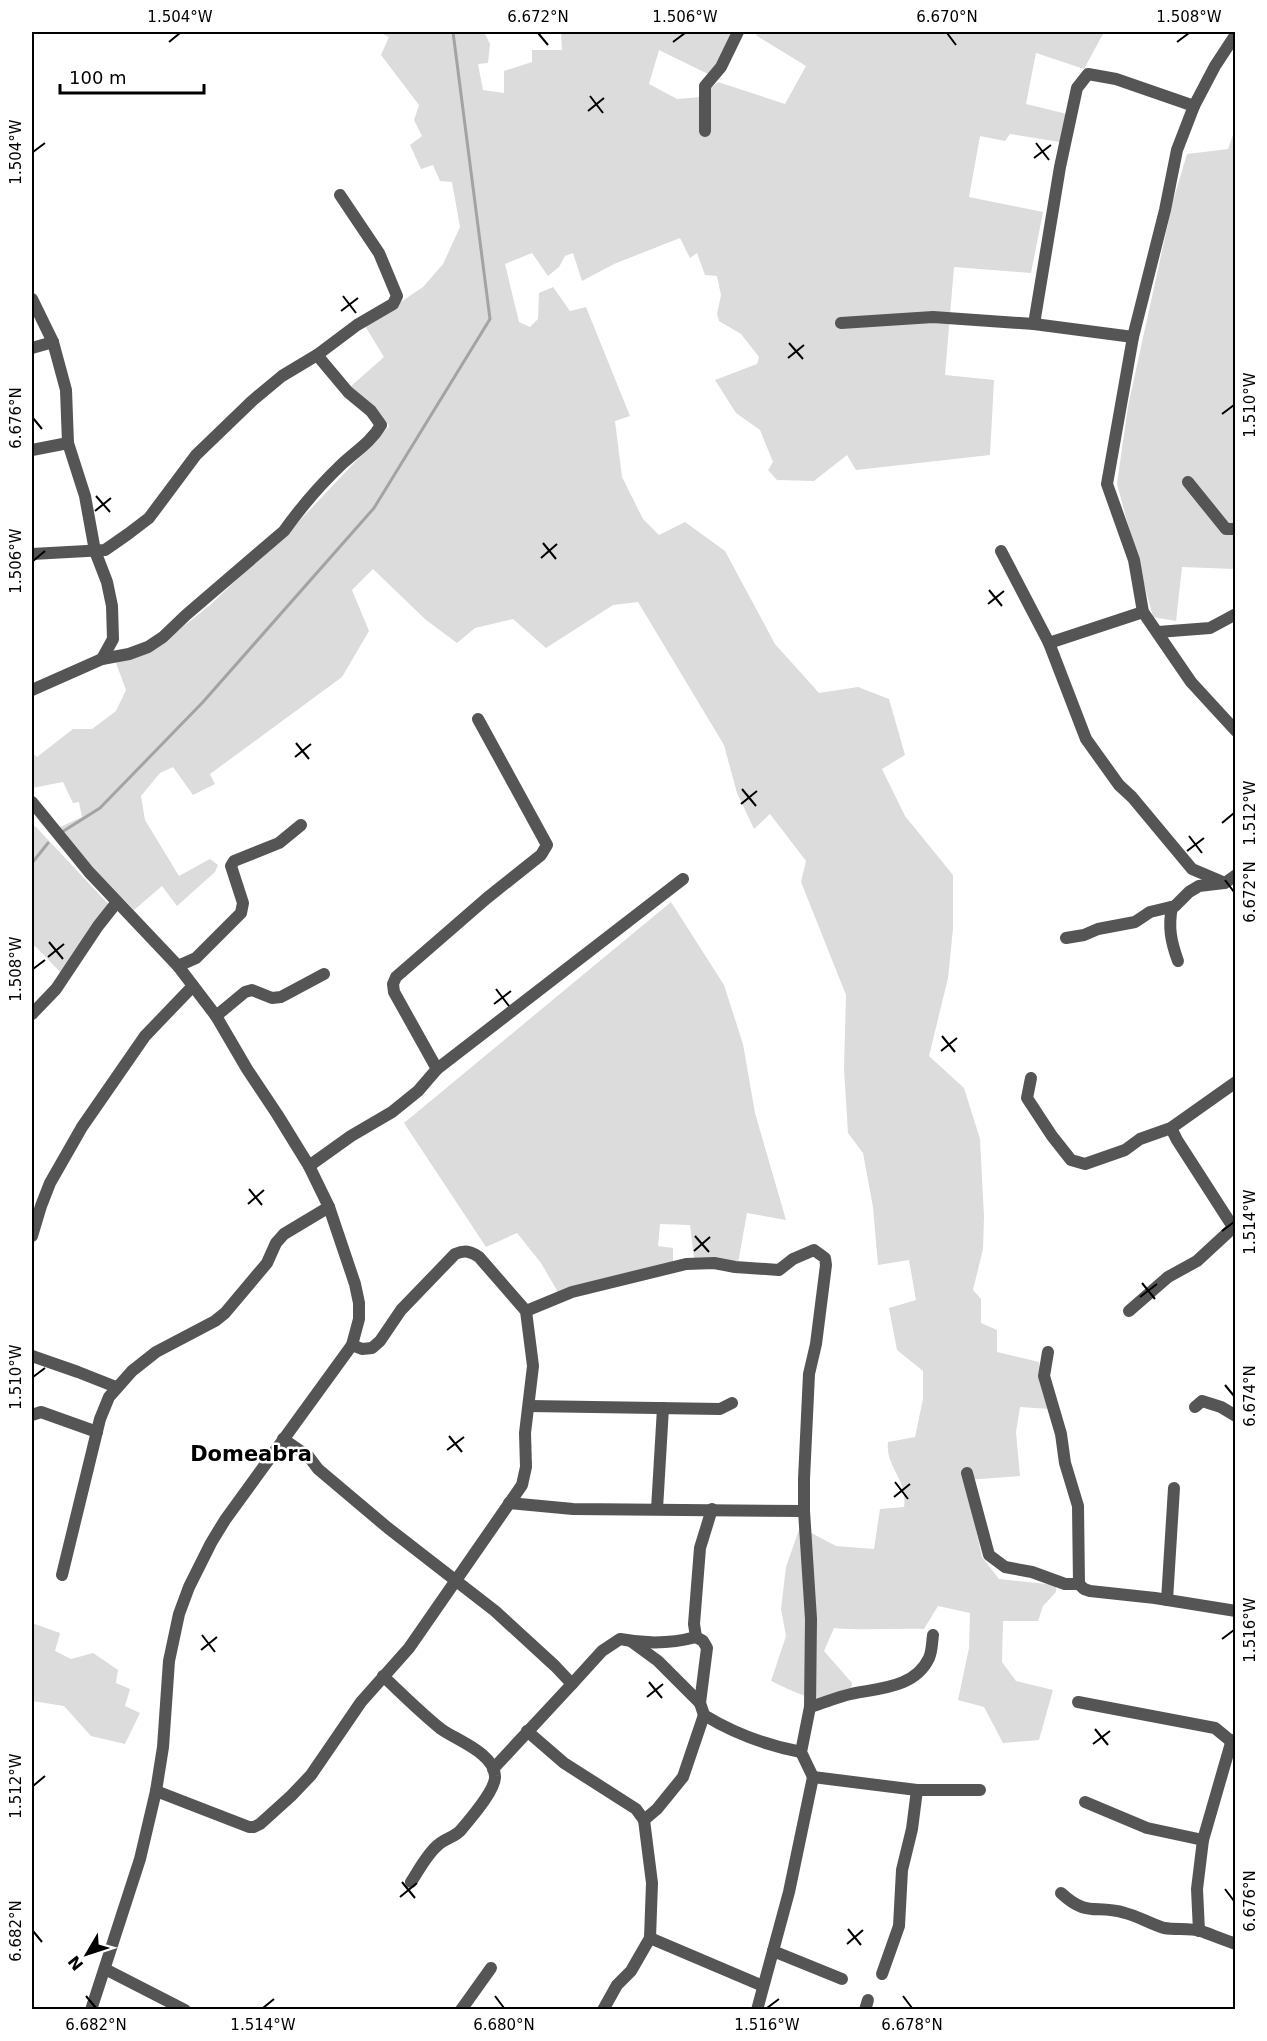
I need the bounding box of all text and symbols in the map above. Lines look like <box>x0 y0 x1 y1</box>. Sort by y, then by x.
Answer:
text: 1.504°W <box>147 8 213 26</box>
text: 6.672°N <box>507 8 569 26</box>
text: 1.506°W <box>652 8 718 26</box>
text: 6.670°N <box>916 8 978 26</box>
text: 1.508°W <box>1156 8 1222 26</box>
scale bar <box>60 57 204 95</box>
text: 100 m <box>69 67 127 88</box>
text: 1.504°W <box>7 119 25 185</box>
text: 1.510°W <box>1241 372 1259 438</box>
text: 6.676°N <box>7 387 25 449</box>
text: 1.506°W <box>7 528 25 594</box>
text: 1.512°W <box>1241 780 1259 846</box>
text: 6.672°N <box>1241 861 1259 923</box>
text: 1.508°W <box>7 936 25 1002</box>
text: 1.514°W <box>1241 1189 1259 1255</box>
text: 1.510°W <box>7 1344 25 1410</box>
text: 6.674°N <box>1241 1365 1259 1427</box>
district label: Domeabra <box>190 1442 312 1466</box>
text: 1.516°W <box>1241 1597 1259 1663</box>
text: 1.512°W <box>7 1753 25 1819</box>
text: 6.676°N <box>1241 1870 1259 1932</box>
text: 6.682°N <box>7 1900 25 1962</box>
north arrow <box>57 1924 117 1984</box>
text: N <box>64 1952 87 1974</box>
text: 6.682°N <box>65 2016 127 2034</box>
text: 1.514°W <box>230 2016 296 2034</box>
text: 6.680°N <box>473 2016 535 2034</box>
text: 1.516°W <box>734 2016 800 2034</box>
text: 6.678°N <box>881 2016 943 2034</box>

